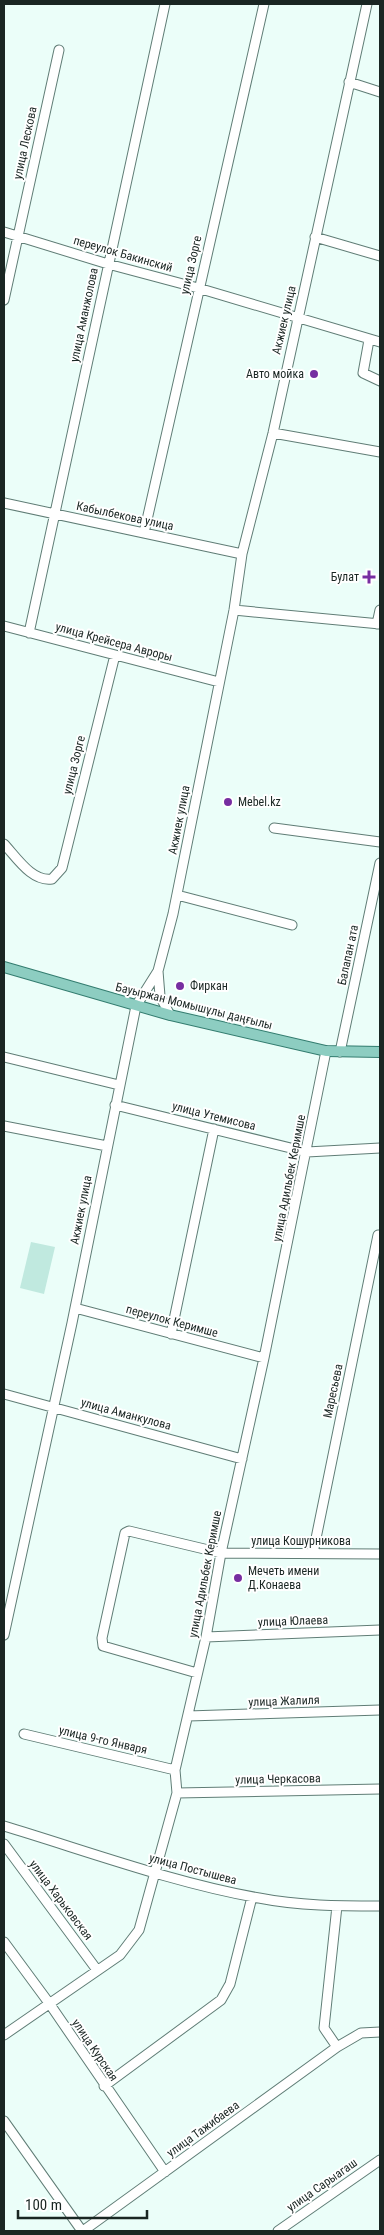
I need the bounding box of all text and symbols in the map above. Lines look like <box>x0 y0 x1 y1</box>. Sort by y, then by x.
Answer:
street label: улица Лескова <box>10 105 40 181</box>
street label: переулок Бакинский <box>72 233 174 275</box>
street label: улица Зорге <box>177 234 205 296</box>
street label: улица Аманжолова <box>67 266 101 363</box>
street label: Акжиек улица <box>269 284 299 356</box>
place label: Авто мойка <box>246 367 304 381</box>
marker: Авто мойка <box>308 368 320 380</box>
street label: Кабылбекова улица <box>75 499 175 533</box>
place label: Булат <box>331 570 359 584</box>
marker: Булат <box>363 571 375 583</box>
street label: улица Крейсера Авроры <box>54 620 174 664</box>
street label: улица Зорге <box>60 734 88 796</box>
street label: Акжиек улица <box>165 784 193 856</box>
place label: Mebel.kz <box>238 795 281 809</box>
marker: Mebel.kz <box>222 796 234 808</box>
street label: Балапан ата <box>335 923 361 986</box>
place label: Фиркан <box>190 979 228 993</box>
street label: Бауыржан Момышұлы даңғылы <box>114 980 274 1032</box>
marker: Фиркан <box>174 980 186 992</box>
street label: улица Утемисова <box>171 1099 258 1133</box>
street label: улица Адильбек Керимше <box>270 1113 308 1243</box>
street label: Акжиек улица <box>67 1174 95 1246</box>
street label: переулок Керимше <box>124 1302 220 1340</box>
street label: Маресьева <box>320 1362 346 1419</box>
street label: улица Аманкулова <box>79 1395 173 1433</box>
street label: улица Адильбек Керимше <box>186 1509 224 1639</box>
street label: улица Кошурникова <box>251 1534 351 1548</box>
place label: Мечеть имени Д.Конаева <box>248 1564 319 1592</box>
marker: Мечеть имени Д.Конаева <box>232 1572 244 1584</box>
street label: улица Юлаева <box>258 1613 329 1629</box>
street label: улица Жалиля <box>248 1693 320 1709</box>
street label: улица 9-го Января <box>57 1723 149 1757</box>
street label: улица Черкасова <box>235 1771 321 1787</box>
street label: улица Постышева <box>148 1851 238 1887</box>
street label: улица Харьковская <box>26 1857 96 1943</box>
street label: улица Курская <box>69 2016 121 2084</box>
street label: улица Тажибаева <box>164 2098 242 2160</box>
street label: улица Сарыагаш <box>284 2156 360 2214</box>
scale bar <box>18 2188 146 2220</box>
text: 100 m <box>25 2196 62 2214</box>

